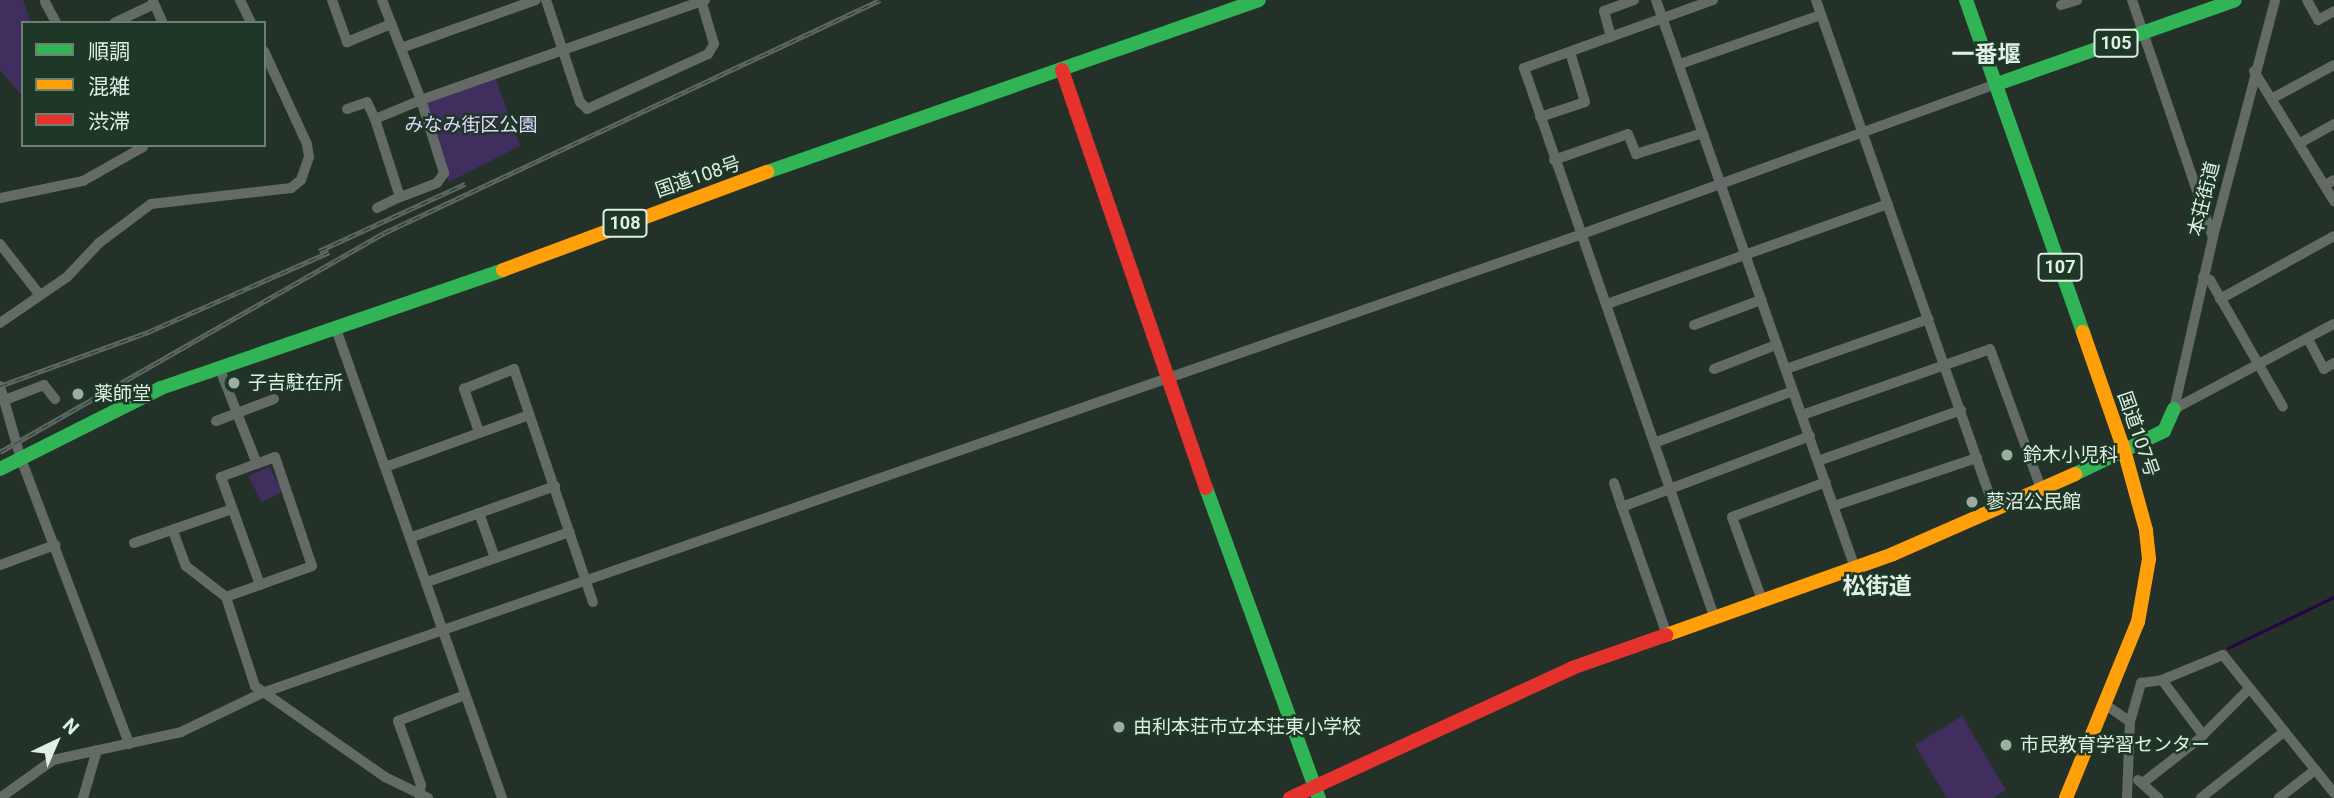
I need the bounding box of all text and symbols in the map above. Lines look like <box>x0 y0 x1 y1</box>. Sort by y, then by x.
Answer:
legend <box>21 21 266 147</box>
road number: 105 <box>2093 28 2139 58</box>
text: 順調 <box>88 40 130 64</box>
district label: 一番堰 <box>1952 41 2020 69</box>
text: 混雑 <box>88 75 130 99</box>
text: 渋滞 <box>88 110 130 134</box>
park label: みなみ街区公園 <box>405 114 537 136</box>
street label: 国道108号 <box>652 152 744 202</box>
street label: 本荘街道 <box>2184 159 2224 239</box>
road number: 108 <box>602 208 648 238</box>
road number: 107 <box>2037 253 2083 282</box>
place label: 子吉駐在所 <box>248 372 343 394</box>
marker: 子吉駐在所 <box>226 375 242 391</box>
place label: 薬師堂 <box>94 383 151 405</box>
marker: 薬師堂 <box>68 384 88 404</box>
street label: 国道107号 <box>2113 388 2163 480</box>
place label: 鈴木小児科 <box>2023 444 2118 466</box>
marker: 鈴木小児科 <box>1997 445 2017 465</box>
place label: 蓼沼公民館 <box>1986 491 2081 513</box>
marker: 蓼沼公民館 <box>1964 494 1980 510</box>
district label: 松街道 <box>1843 573 1911 601</box>
north arrow <box>21 707 91 777</box>
text: N <box>58 714 84 739</box>
place label: 由利本荘市立本荘東小学校 <box>1133 716 1361 738</box>
marker: 由利本荘市立本荘東小学校 <box>1111 719 1127 735</box>
place label: 市民教育学習センター <box>2020 734 2210 756</box>
marker: 市民教育学習センター <box>1998 737 2014 753</box>

